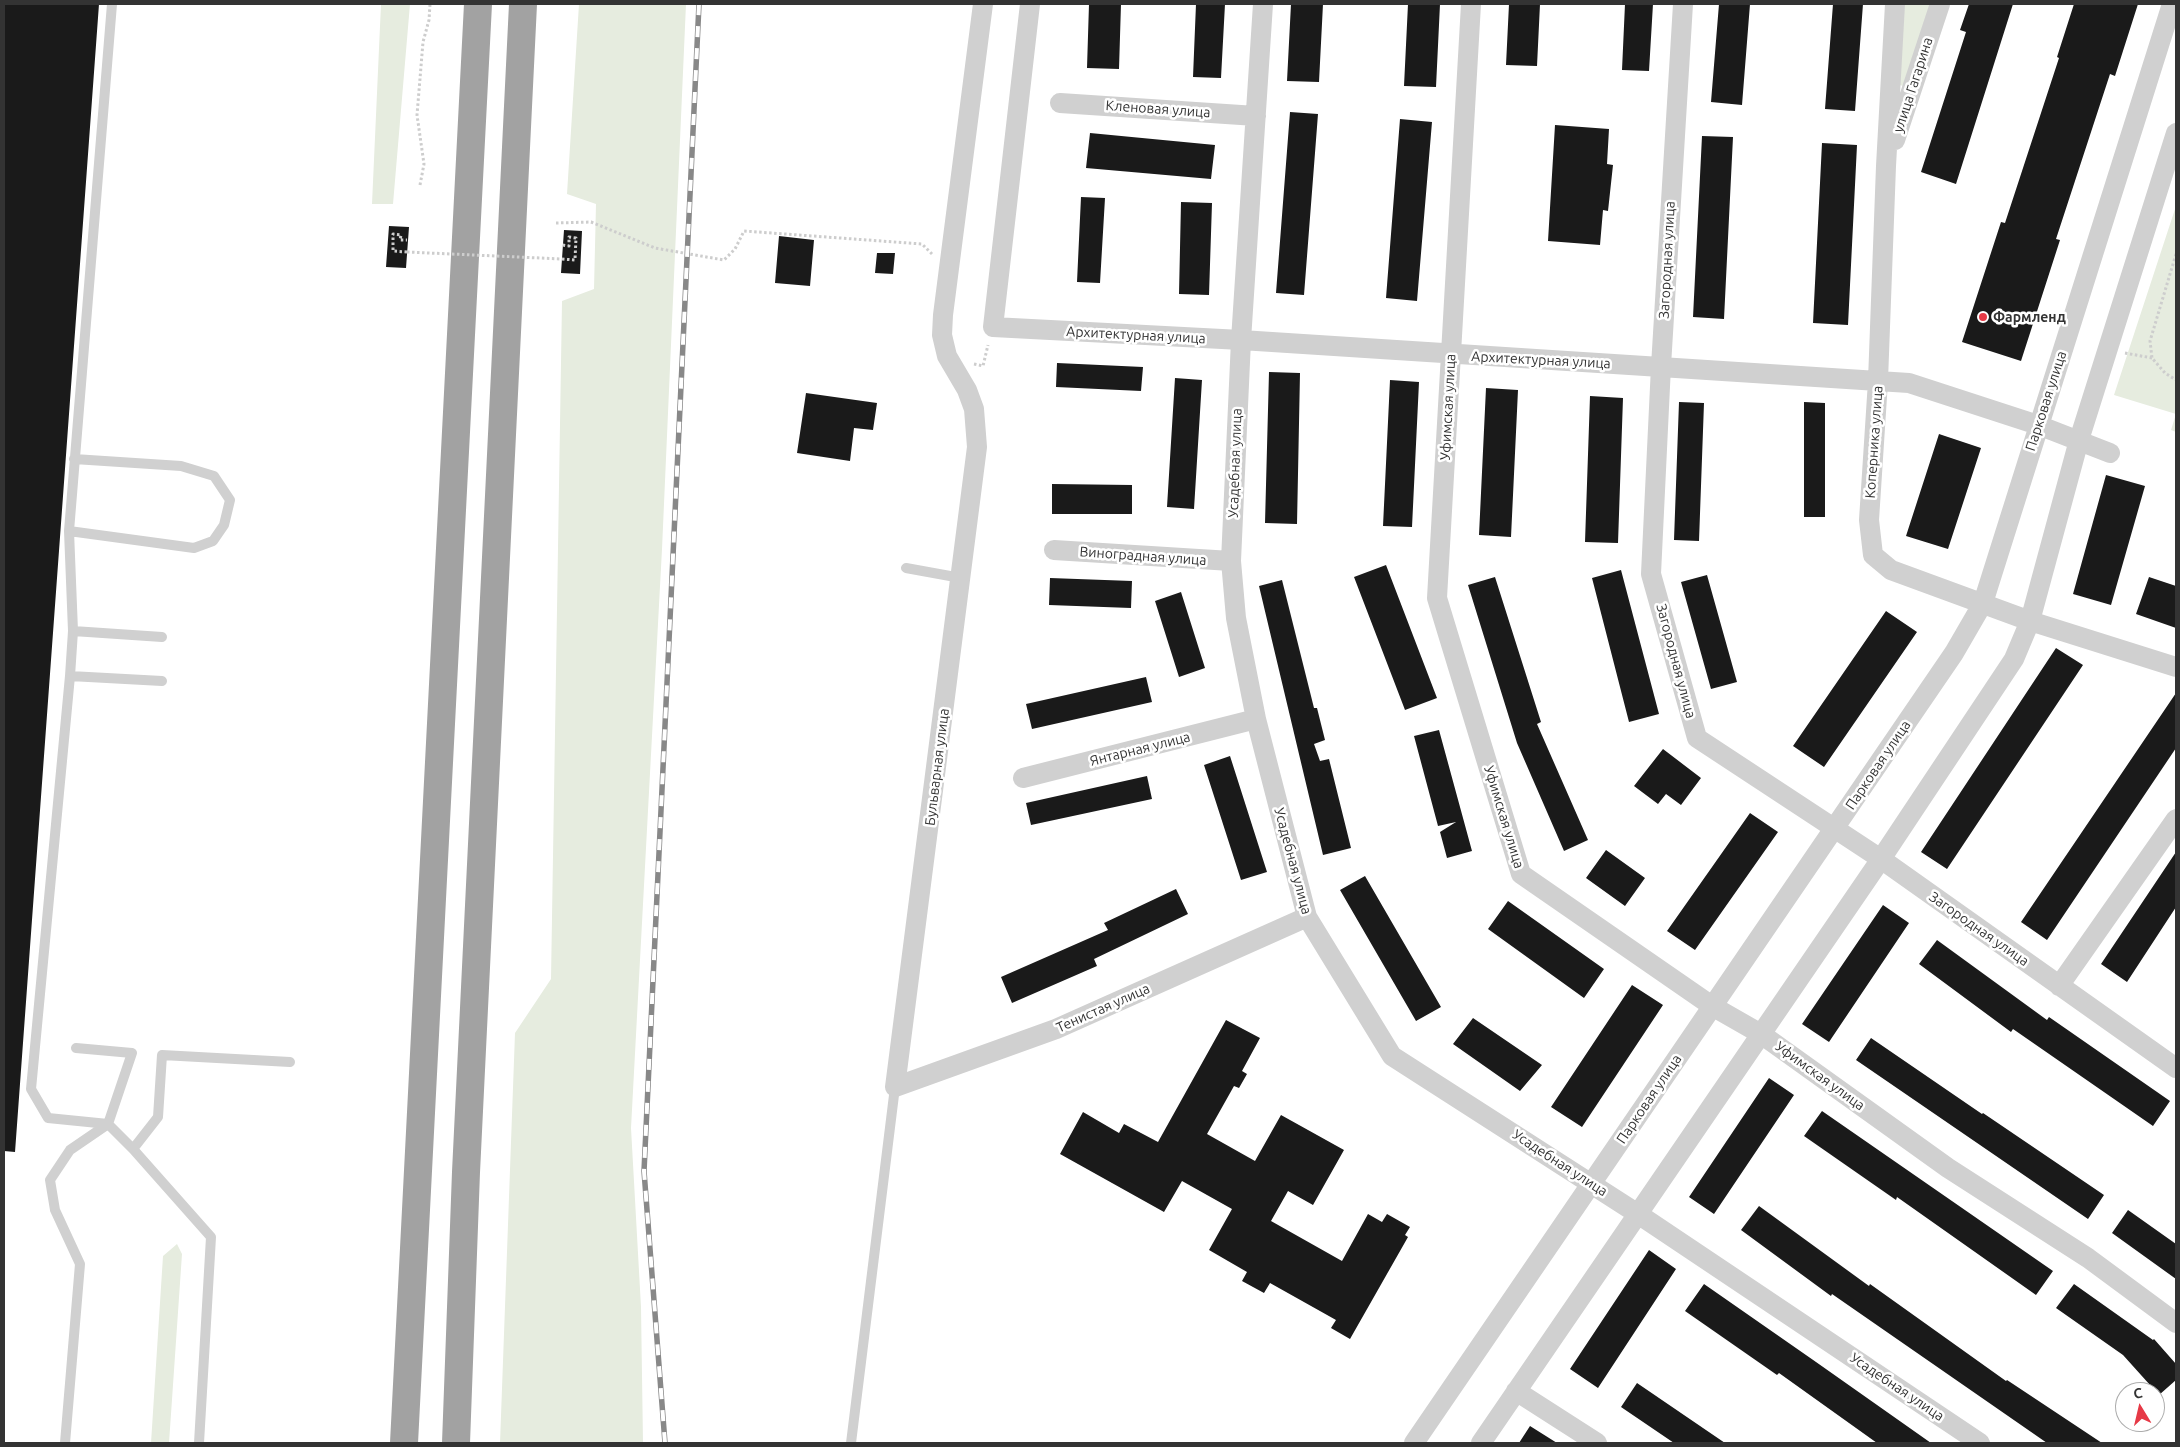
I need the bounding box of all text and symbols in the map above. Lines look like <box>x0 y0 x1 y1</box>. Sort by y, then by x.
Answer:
street label: улица Гагарина <box>1890 35 1936 135</box>
street label: Кленовая улица <box>1105 97 1211 121</box>
street label: Загородная улица <box>1656 201 1678 319</box>
place label: Фармленд <box>1993 309 2066 325</box>
marker: Фармленд <box>1977 311 1989 323</box>
street label: Архитектурная улица <box>1066 323 1206 347</box>
street label: Архитектурная улица <box>1471 348 1611 372</box>
street label: Парковая улица <box>2022 349 2070 453</box>
street label: Уфимская улица <box>1437 353 1459 461</box>
street label: Коперника улица <box>1862 385 1886 499</box>
street label: Усадебная улица <box>1225 408 1245 518</box>
street label: Виноградная улица <box>1079 543 1207 569</box>
street label: Загородная улица <box>1653 602 1699 720</box>
street label: Бульварная улица <box>921 707 953 827</box>
street label: Парковая улица <box>1842 717 1914 813</box>
street label: Янтарная улица <box>1088 728 1192 770</box>
street label: Уфимская улица <box>1480 764 1528 870</box>
street label: Усадебная улица <box>1271 806 1315 916</box>
street label: Загородная улица <box>1926 888 2032 970</box>
street label: Тенистая улица <box>1054 980 1152 1036</box>
street label: Уфимская улица <box>1772 1038 1868 1114</box>
street label: Парковая улица <box>1613 1051 1685 1147</box>
street label: Усадебная улица <box>1509 1126 1611 1200</box>
street label: Усадебная улица <box>1847 1349 1947 1425</box>
north arrow <box>2115 1382 2165 1432</box>
text: С <box>2132 1385 2143 1402</box>

